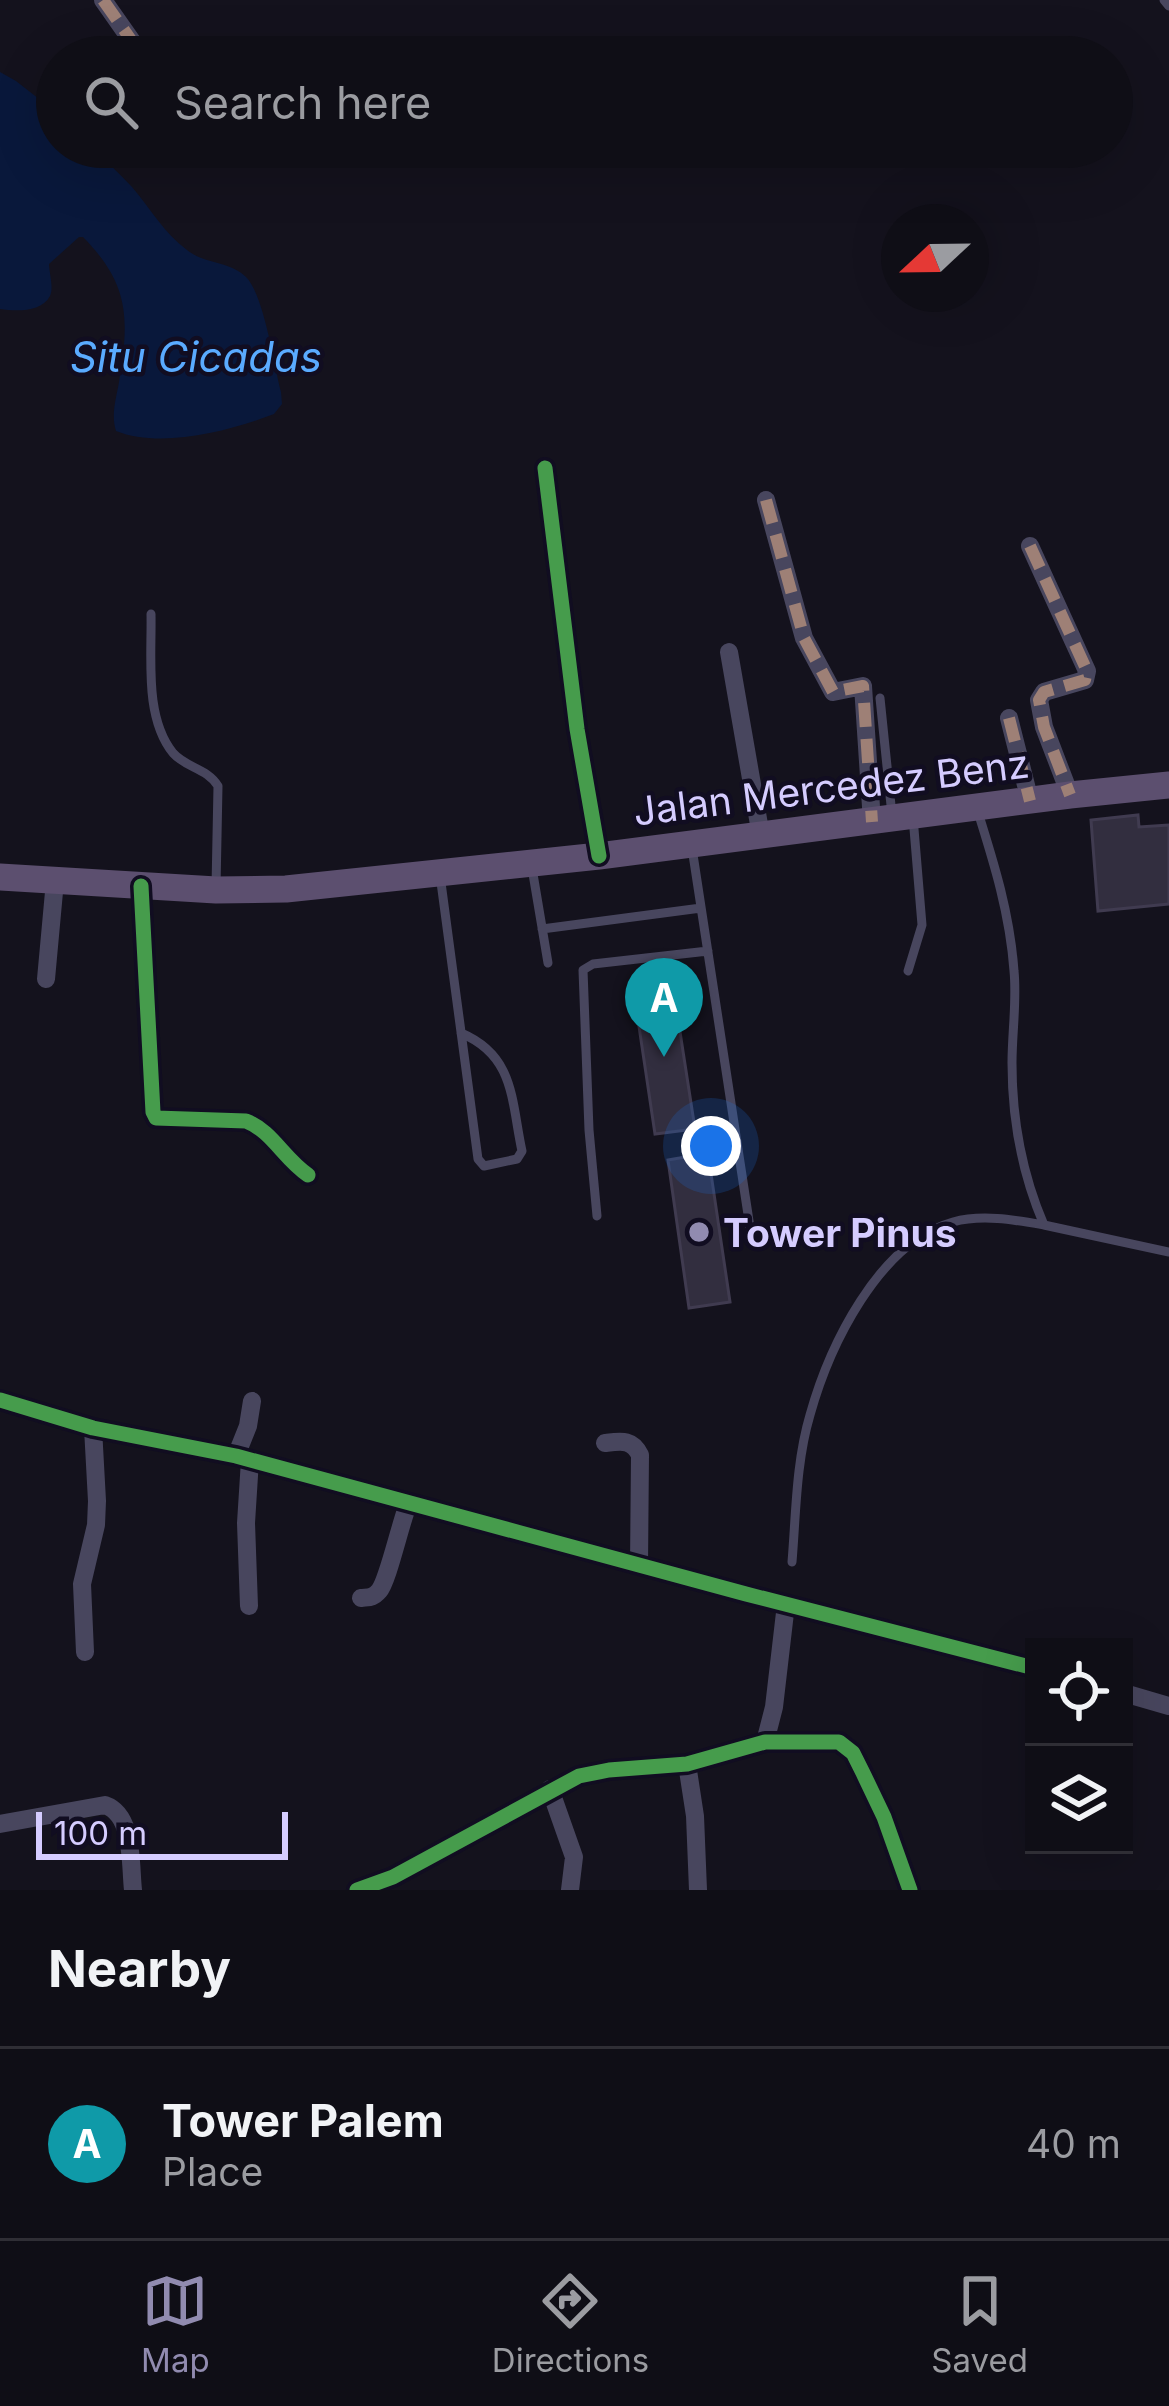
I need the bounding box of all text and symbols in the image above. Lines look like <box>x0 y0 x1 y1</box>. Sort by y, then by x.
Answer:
search box <box>36 36 1133 168</box>
icon: search <box>78 69 144 135</box>
text: Search here <box>174 75 431 130</box>
north arrow <box>881 204 989 312</box>
water label: Situ Cicadas <box>70 331 322 382</box>
street label: Jalan Mercedez Benz <box>631 739 1031 835</box>
pin: A <box>625 958 703 1057</box>
your location <box>681 1116 741 1176</box>
place label: Tower Pinus <box>723 1209 957 1256</box>
marker: Tower Pinus <box>686 1219 712 1245</box>
map controls <box>1025 1638 1133 1854</box>
button: locate <box>1025 1638 1133 1746</box>
button: layers <box>1025 1746 1133 1854</box>
scale bar <box>36 1806 288 1859</box>
text: 100 m <box>54 1813 147 1853</box>
text: Nearby <box>48 1938 231 1999</box>
text: Tower Palem <box>162 2093 444 2148</box>
text: A <box>72 2120 102 2167</box>
text: 40 m <box>1026 2120 1121 2167</box>
text: Place <box>162 2148 263 2195</box>
tab: Map <box>141 2268 210 2380</box>
tab: Directions <box>492 2268 649 2380</box>
tab: Saved <box>931 2268 1028 2380</box>

